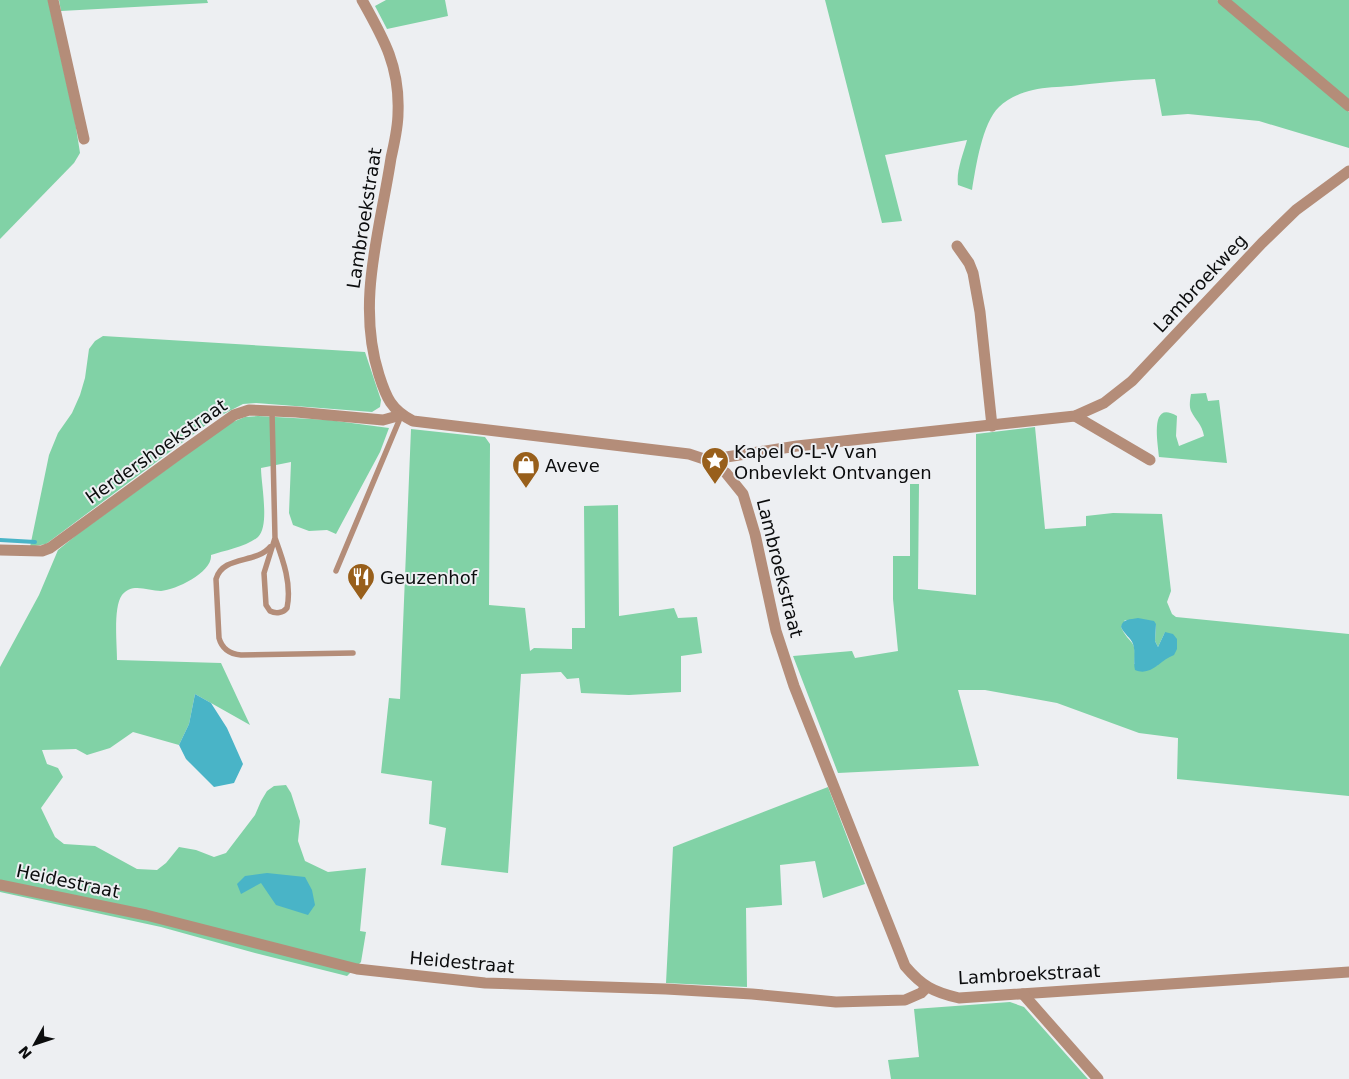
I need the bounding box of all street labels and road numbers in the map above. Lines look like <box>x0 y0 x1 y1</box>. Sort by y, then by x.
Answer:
street label: Lambroekstraat <box>342 146 386 290</box>
street label: Lambroekweg <box>1149 229 1251 337</box>
street label: Herdershoekstraat <box>81 394 231 508</box>
street label: Lambroekstraat <box>753 496 807 640</box>
street label: Heidestraat <box>14 860 122 902</box>
street label: Heidestraat <box>409 947 515 977</box>
street label: Lambroekstraat <box>957 960 1101 988</box>

